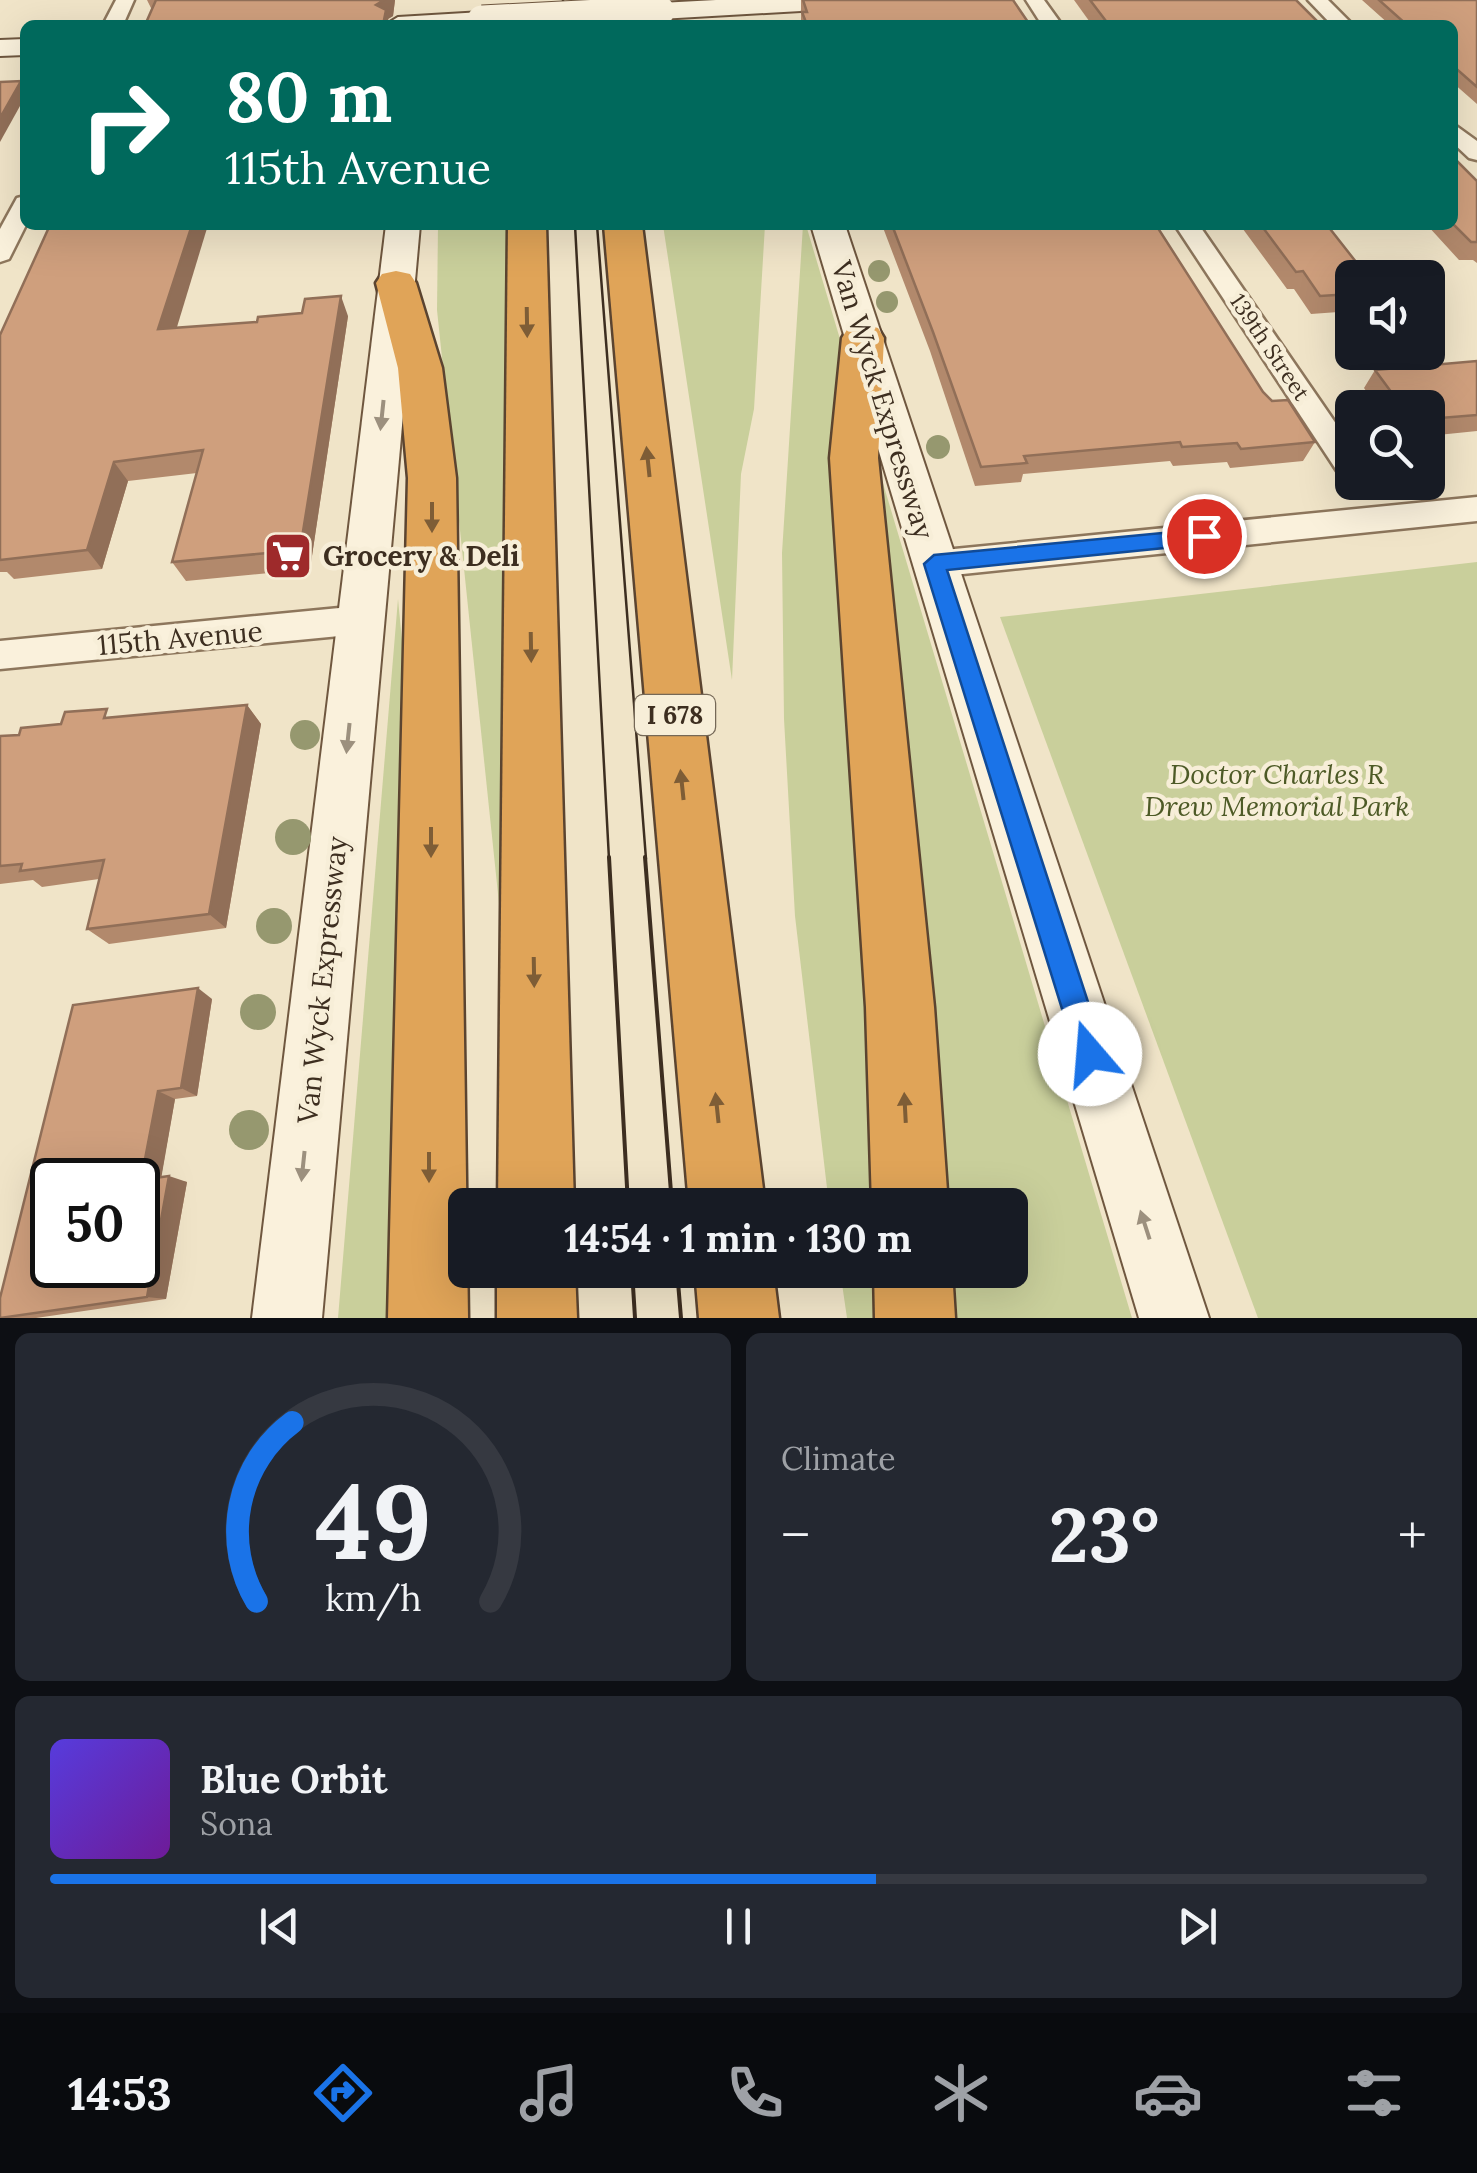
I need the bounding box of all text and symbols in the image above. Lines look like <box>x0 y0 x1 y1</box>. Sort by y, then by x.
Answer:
text: 80 m <box>225 52 392 141</box>
icon: right <box>60 60 190 190</box>
text: 115th Avenue <box>225 139 491 196</box>
street label: Van Wyck Expressway <box>823 256 942 544</box>
map controls <box>1335 260 1445 500</box>
button: sound <box>1335 260 1445 370</box>
street label: 139th Street <box>1224 288 1316 406</box>
one-way arrow <box>520 307 536 339</box>
button: search <box>1335 390 1445 500</box>
one-way arrow <box>374 400 390 431</box>
one-way arrow <box>640 445 656 477</box>
pin <box>1162 494 1247 579</box>
one-way arrow <box>424 501 440 533</box>
icon: arrive <box>1177 509 1232 564</box>
supermarket icon: Grocery & Deli <box>262 530 314 582</box>
place label: Grocery & Deli <box>323 538 520 574</box>
street label: 115th Avenue <box>96 613 264 663</box>
one-way arrow <box>523 632 539 664</box>
road number: I 678 <box>635 695 715 735</box>
one-way arrow <box>339 723 355 755</box>
park label: Doctor Charles R Drew Memorial Park <box>1144 756 1410 824</box>
one-way arrow <box>674 768 690 800</box>
one-way arrow <box>423 826 439 858</box>
street label: Van Wyck Expressway <box>289 834 355 1126</box>
one-way arrow <box>526 957 542 989</box>
position arrow <box>1038 1002 1142 1106</box>
one-way arrow <box>897 1091 913 1123</box>
one-way arrow <box>709 1092 725 1123</box>
one-way arrow <box>294 1150 310 1182</box>
one-way arrow <box>421 1151 437 1183</box>
speed limit sign: 50 <box>30 1158 160 1288</box>
one-way arrow <box>1136 1210 1151 1240</box>
text: 14:54 · 1 min · 130 m <box>564 1214 912 1262</box>
text: Climate <box>781 1438 896 1479</box>
text: 49 <box>315 1454 431 1587</box>
text: 23° <box>1049 1487 1159 1583</box>
text: − <box>781 1500 810 1570</box>
text: + <box>1398 1500 1427 1570</box>
text: km/h <box>325 1575 421 1621</box>
text: Blue Orbit <box>200 1755 387 1803</box>
text: Sona <box>200 1803 273 1844</box>
icon: previous <box>252 1899 307 1954</box>
icon: pause <box>711 1899 766 1954</box>
icon: next <box>1170 1899 1225 1954</box>
icon: directions <box>308 2058 378 2128</box>
icon: music <box>514 2058 584 2128</box>
icon: phone <box>720 2058 790 2128</box>
icon: climate <box>926 2058 996 2128</box>
icon: car <box>1133 2058 1203 2128</box>
icon: filters <box>1339 2058 1409 2128</box>
text: 14:53 <box>68 2065 172 2122</box>

